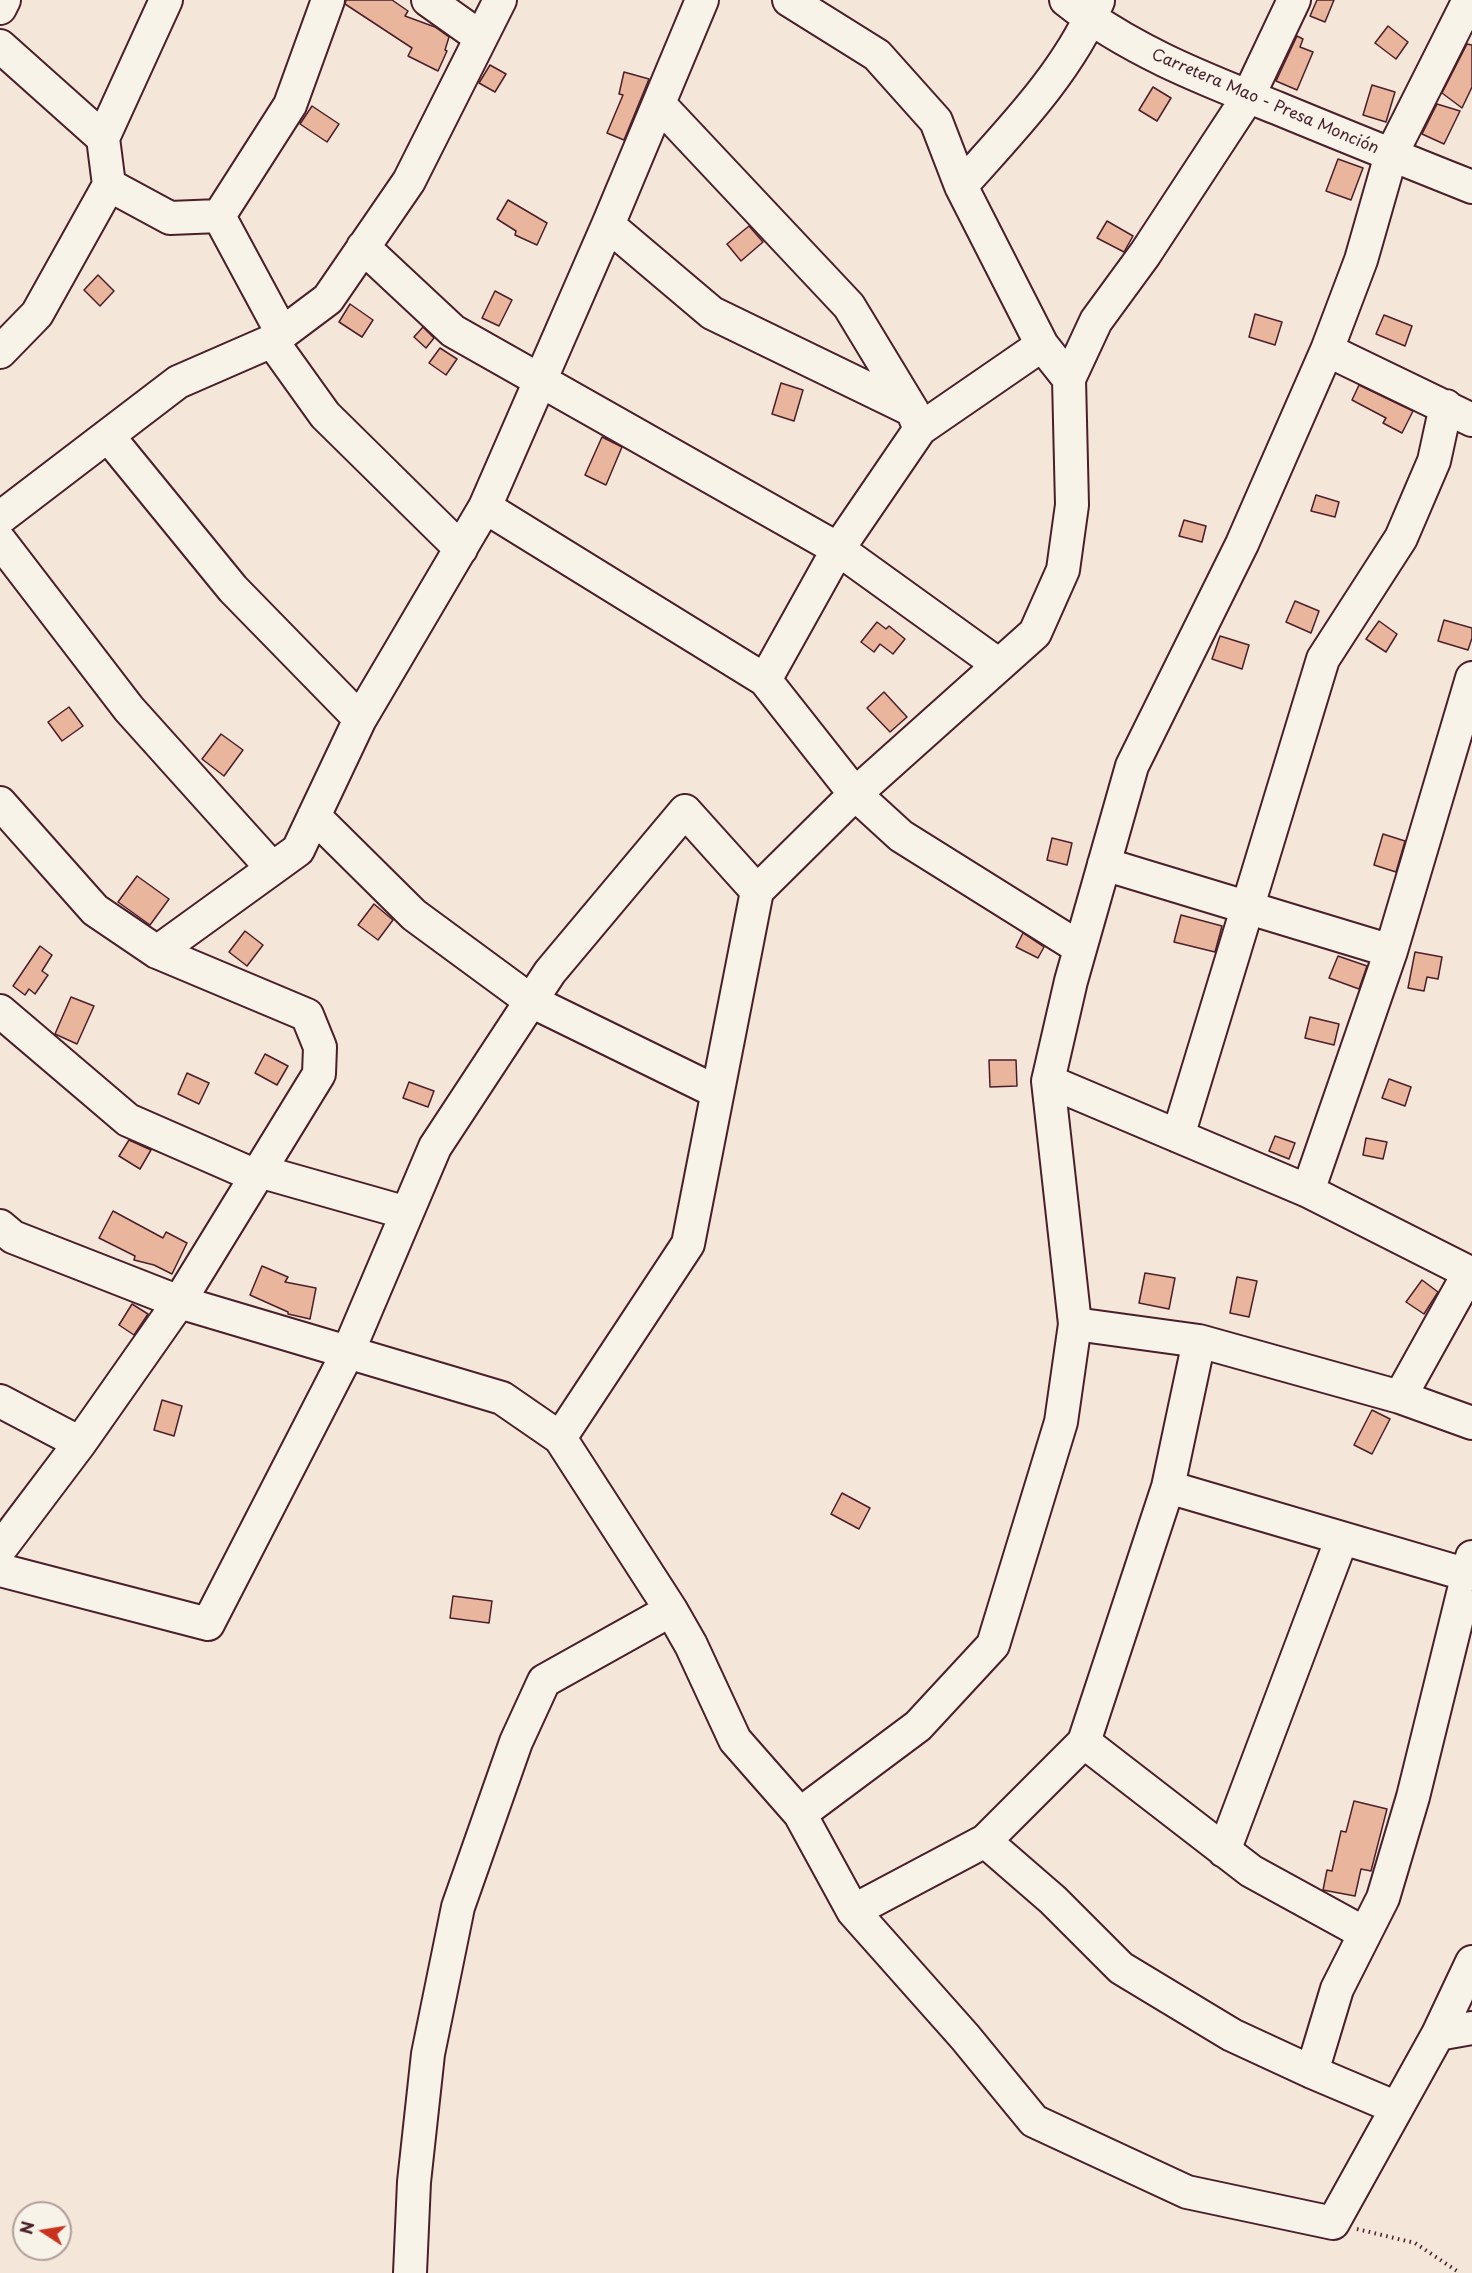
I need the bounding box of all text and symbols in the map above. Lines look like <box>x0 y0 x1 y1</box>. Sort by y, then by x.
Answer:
street label: Carretera Mao - Presa Monción <box>1149 45 1381 159</box>
north arrow <box>12 2201 72 2261</box>
text: N <box>13 2219 39 2236</box>

